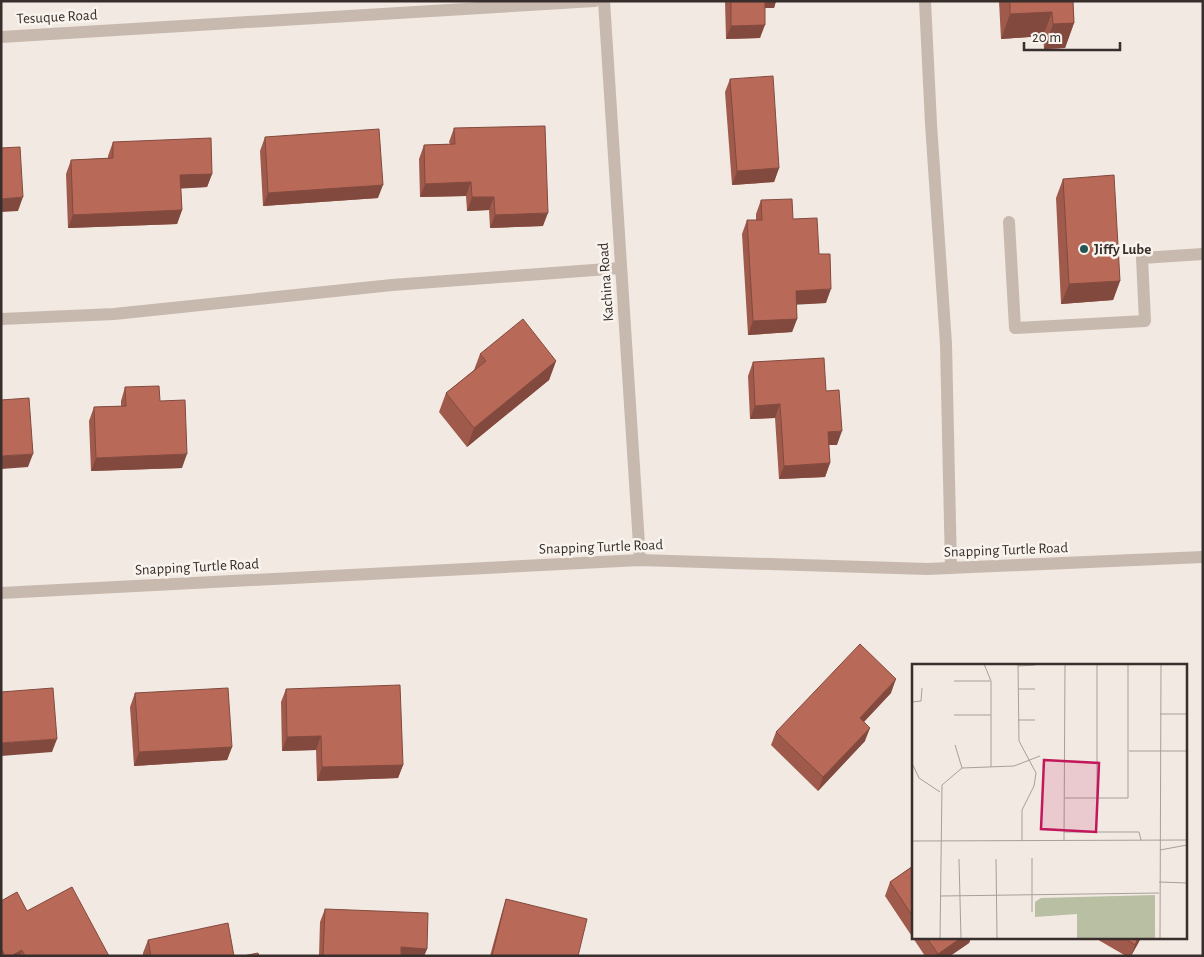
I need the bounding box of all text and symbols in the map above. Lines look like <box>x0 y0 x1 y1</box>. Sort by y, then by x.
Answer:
street label: Tesuque Road <box>16 7 98 27</box>
scale bar <box>1024 20 1120 52</box>
text: 20 m <box>1032 30 1061 45</box>
street label: Kachina Road <box>596 242 616 322</box>
place label: Jiffy Lube <box>1094 242 1151 257</box>
marker: Jiffy Lube <box>1078 243 1090 255</box>
street label: Snapping Turtle Road <box>539 537 664 557</box>
street label: Snapping Turtle Road <box>944 540 1069 560</box>
street label: Snapping Turtle Road <box>135 556 260 578</box>
inset map <box>912 664 1186 940</box>

